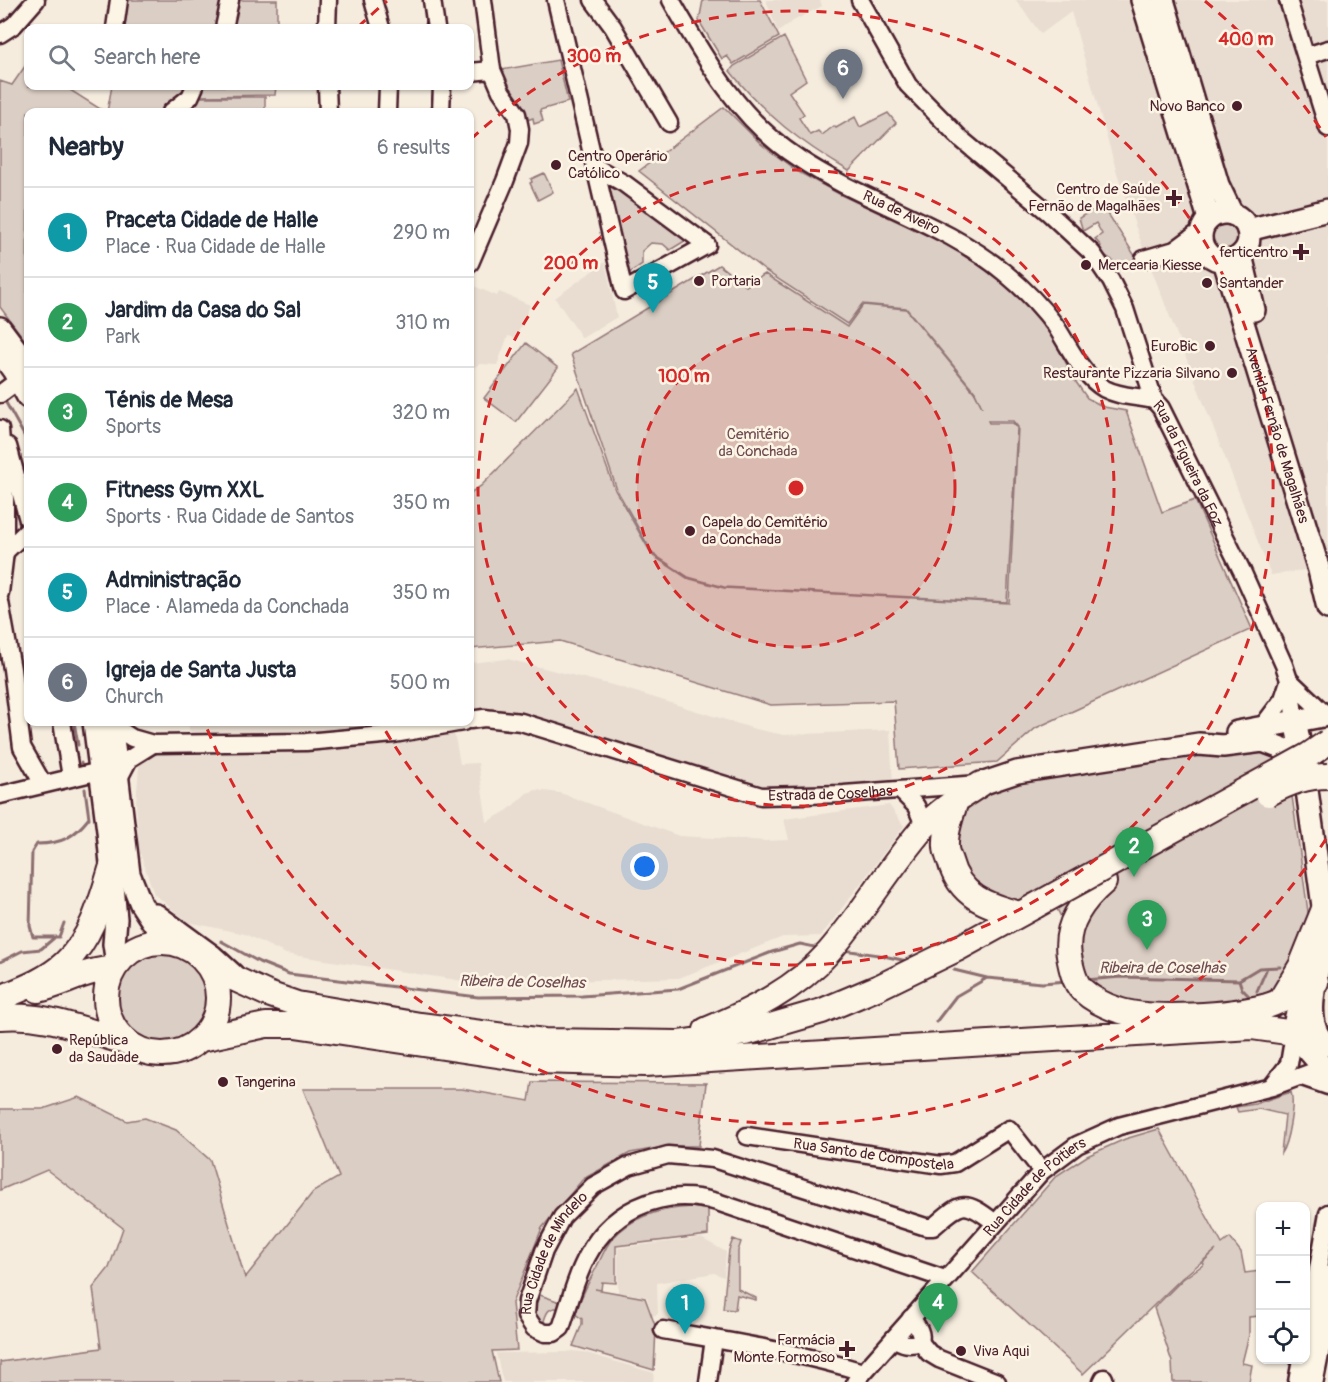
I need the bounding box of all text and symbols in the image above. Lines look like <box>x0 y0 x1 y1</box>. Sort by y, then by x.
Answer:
search box <box>24 24 474 90</box>
text: 400 m <box>1219 28 1273 51</box>
icon: search <box>45 41 78 74</box>
text: Search here <box>93 43 200 71</box>
text: 300 m <box>567 45 621 68</box>
pin: 6 <box>824 50 862 99</box>
place label: Novo Banco <box>1150 97 1225 116</box>
marker: Novo Banco <box>1230 99 1244 113</box>
text: Nearby <box>48 131 124 163</box>
text: 6 results <box>377 135 450 160</box>
place label: Centro Operário Católico <box>568 147 668 183</box>
marker: Centro Operário Católico <box>549 158 563 172</box>
place label: Centro de Saúde Fernão de Magalhães <box>1028 180 1161 216</box>
street label: Rua de Aveiro <box>860 186 944 239</box>
marker: Centro de Saúde Fernão de Magalhães <box>1165 189 1183 207</box>
text: Praceta Cidade de Halle <box>105 206 318 234</box>
text: 1 <box>64 220 71 245</box>
text: 290 m <box>393 220 450 245</box>
text: Place · Rua Cidade de Halle <box>105 234 325 259</box>
place label: ferticentro <box>1219 243 1288 262</box>
marker: ferticentro <box>1292 243 1310 261</box>
text: 200 m <box>544 252 598 275</box>
place label: Mercearia Kiesse <box>1098 256 1202 275</box>
marker: Mercearia Kiesse <box>1079 258 1093 272</box>
pin: 5 <box>634 264 672 313</box>
place label: Portaria <box>711 272 761 291</box>
marker: Portaria <box>692 274 706 288</box>
place label: Santander <box>1219 274 1285 293</box>
marker: Santander <box>1200 276 1214 290</box>
text: Jardim da Casa do Sal <box>105 296 301 324</box>
text: 2 <box>62 310 73 335</box>
text: 310 m <box>395 310 450 335</box>
text: Park <box>105 324 140 349</box>
place label: EuroBic <box>1151 337 1198 356</box>
marker: EuroBic <box>1203 339 1217 353</box>
street label: Avenida Fernão de Magalhães <box>1241 344 1314 526</box>
place label: Restaurante Pizzaria Silvano <box>1043 364 1220 383</box>
text: 100 m <box>658 365 710 388</box>
marker: Restaurante Pizzaria Silvano <box>1225 366 1239 380</box>
text: Ténis de Mesa <box>105 386 233 414</box>
street label: Rua da Figueira da Foz <box>1149 396 1228 530</box>
text: 3 <box>62 400 73 425</box>
text: 320 m <box>392 400 450 425</box>
text: Sports <box>105 414 161 439</box>
park label: Cemitério da Conchada <box>718 425 798 461</box>
text: Fitness Gym XXL <box>105 476 264 504</box>
centre of rings <box>786 478 806 498</box>
text: 4 <box>62 490 73 515</box>
text: 350 m <box>392 490 450 515</box>
text: Sports · Rua Cidade de Santos <box>105 504 354 529</box>
place label: Capela do Cemitério da Conchada <box>702 513 827 549</box>
marker: Capela do Cemitério da Conchada <box>683 524 697 538</box>
text: Administração <box>105 566 241 594</box>
text: 5 <box>62 580 73 605</box>
text: 350 m <box>392 580 450 605</box>
text: Place · Alameda da Conchada <box>105 594 349 619</box>
text: Igreja de Santa Justa <box>105 656 296 684</box>
text: 6 <box>62 670 73 695</box>
text: 500 m <box>390 670 450 695</box>
text: Church <box>105 684 163 709</box>
street label: Estrada de Coselhas <box>768 781 894 805</box>
pin: 2 <box>1114 828 1154 877</box>
your location <box>630 852 659 881</box>
pin: 3 <box>1128 900 1166 950</box>
water label: Ribeira de Coselhas <box>1099 958 1227 978</box>
water label: Ribeira de Coselhas <box>459 971 587 993</box>
place label: República da Saudade <box>69 1031 139 1067</box>
marker: República da Saudade <box>50 1042 64 1056</box>
place label: Tangerina <box>235 1073 296 1092</box>
marker: Tangerina <box>216 1075 230 1089</box>
street label: Rua Cidade de Poitiers <box>979 1133 1089 1240</box>
street label: Rua Santo de Compostela <box>792 1134 955 1175</box>
street label: Rua Cidade de Mindelo <box>517 1187 592 1316</box>
map controls <box>1256 1202 1310 1364</box>
button: + <box>1256 1202 1310 1256</box>
button: − <box>1256 1256 1310 1310</box>
pin: 1 <box>666 1284 704 1334</box>
pin: 4 <box>918 1284 958 1333</box>
button: locate <box>1256 1310 1310 1364</box>
place label: Farmácia Monte Formoso <box>733 1331 835 1367</box>
marker: Farmácia Monte Formoso <box>840 1342 854 1356</box>
place label: Viva Aqui <box>973 1342 1029 1361</box>
marker: Viva Aqui <box>954 1344 968 1358</box>

